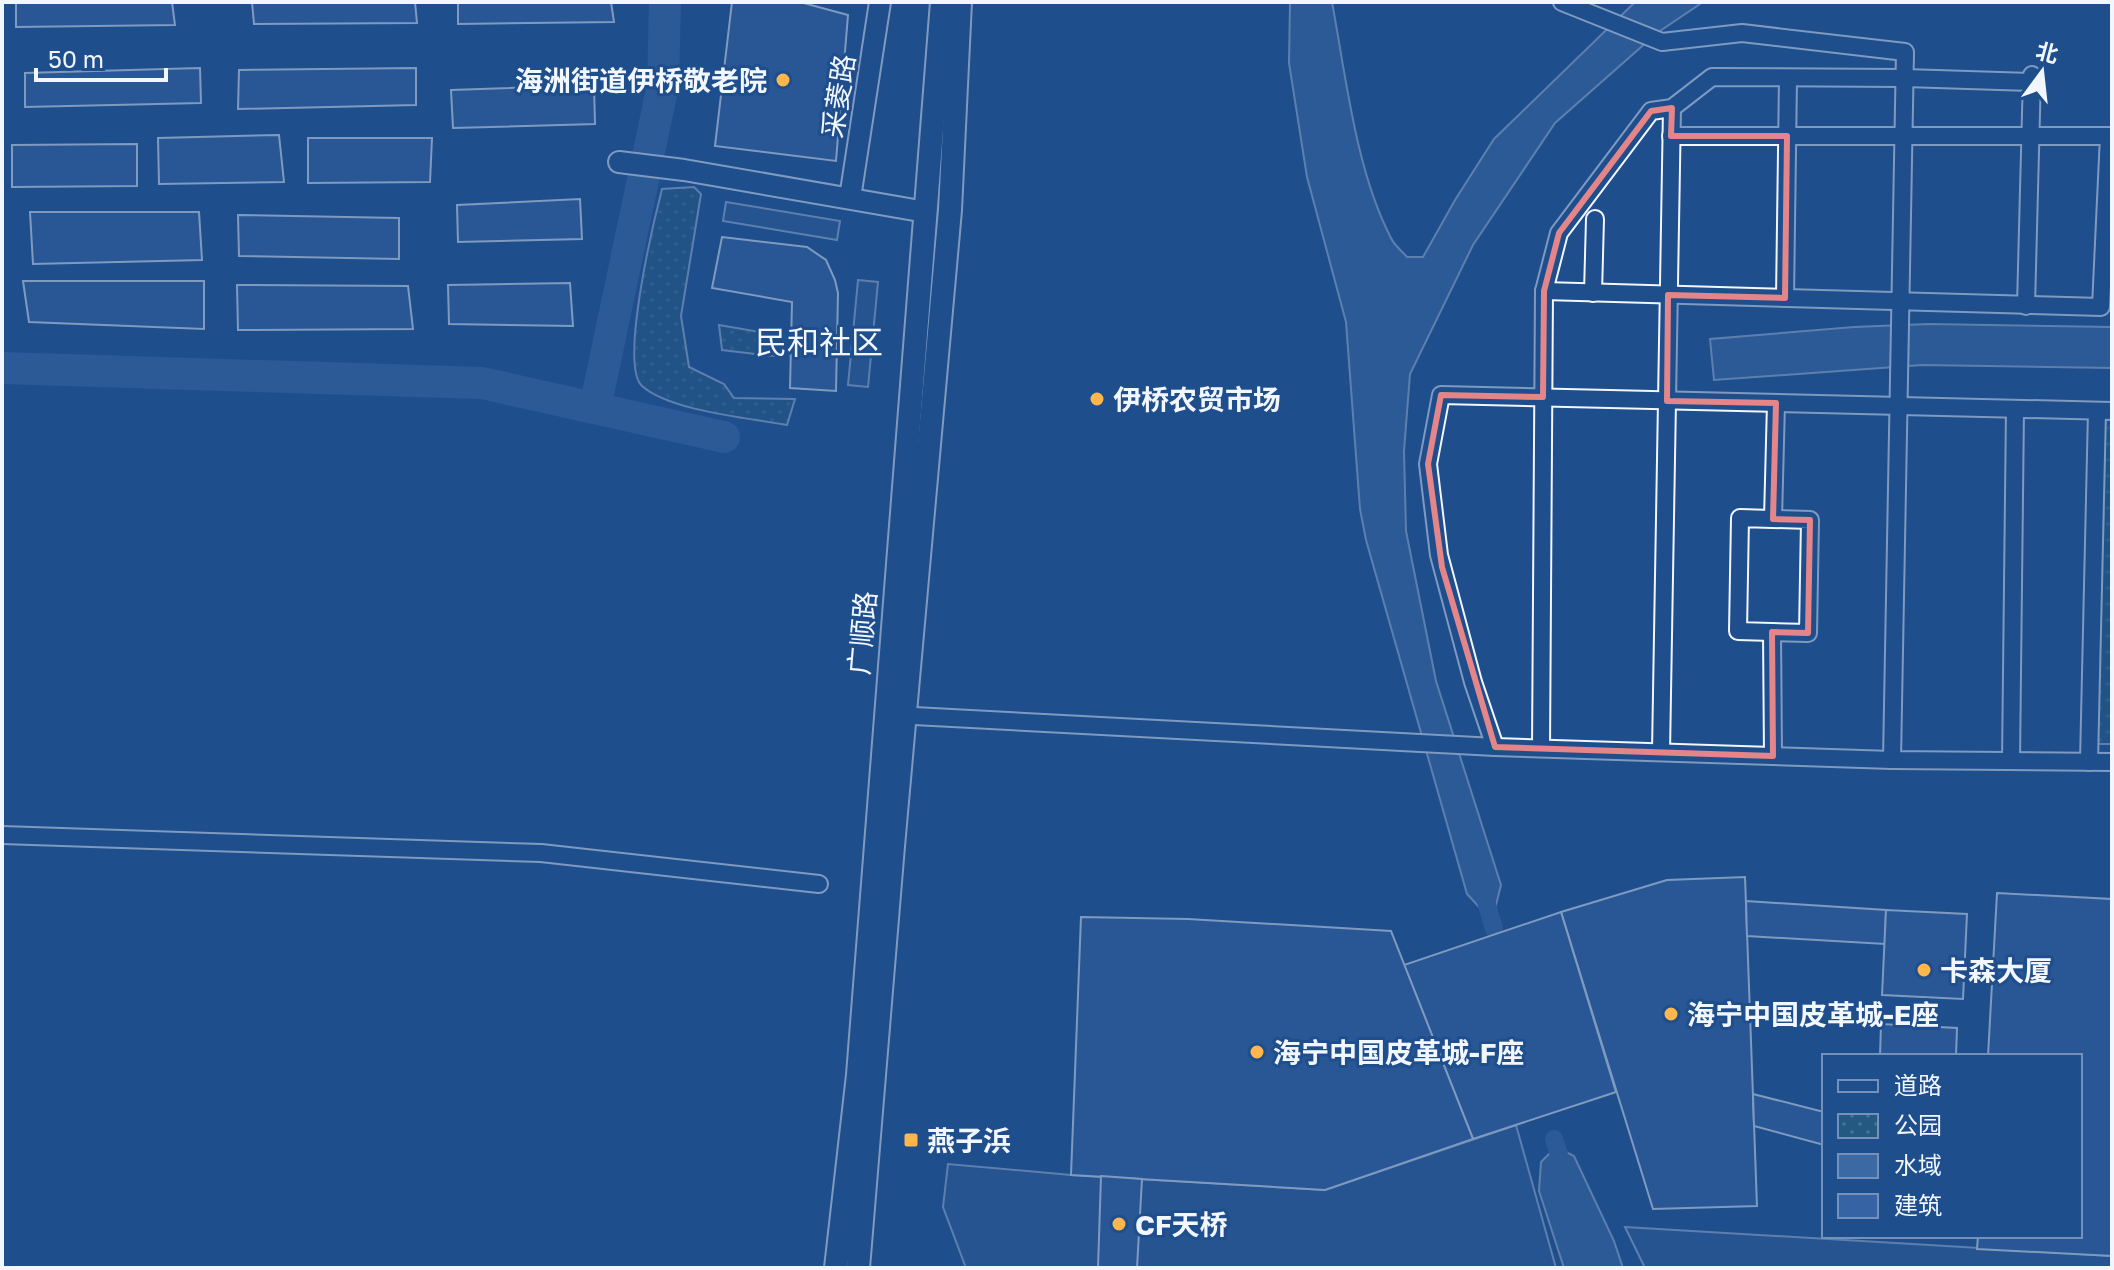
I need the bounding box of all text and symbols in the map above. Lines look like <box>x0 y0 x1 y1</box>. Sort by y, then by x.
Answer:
scale bar <box>36 32 166 82</box>
north arrow <box>2002 32 2082 112</box>
text: 北 <box>2033 36 2061 68</box>
text: 50 m <box>48 44 104 73</box>
street label: 采菱路 <box>815 52 861 140</box>
place label: 海洲街道伊桥敬老院 <box>515 64 767 97</box>
marker: 海洲街道伊桥敬老院 <box>774 71 792 89</box>
district label: 民和社区 <box>755 323 883 361</box>
place label: 伊桥农贸市场 <box>1113 383 1281 416</box>
marker: 伊桥农贸市场 <box>1088 390 1106 408</box>
street label: 广顺路 <box>842 590 882 676</box>
place label: 卡森大厦 <box>1940 954 2052 987</box>
marker: 卡森大厦 <box>1915 961 1933 979</box>
place label: 海宁中国皮革城-E座 <box>1687 998 1939 1031</box>
marker: 海宁中国皮革城-E座 <box>1662 1005 1680 1023</box>
place label: 海宁中国皮革城-F座 <box>1273 1036 1524 1069</box>
marker: 海宁中国皮革城-F座 <box>1248 1043 1266 1061</box>
legend <box>1822 1054 2082 1238</box>
text: 道路 <box>1894 1070 1942 1099</box>
text: 公园 <box>1894 1110 1942 1139</box>
place label: 燕子浜 <box>927 1124 1011 1157</box>
marker: 燕子浜 <box>902 1131 920 1149</box>
text: 水域 <box>1894 1150 1942 1179</box>
text: 建筑 <box>1894 1190 1942 1219</box>
place label: CF天桥 <box>1135 1208 1228 1241</box>
marker: CF天桥 <box>1110 1215 1128 1233</box>

